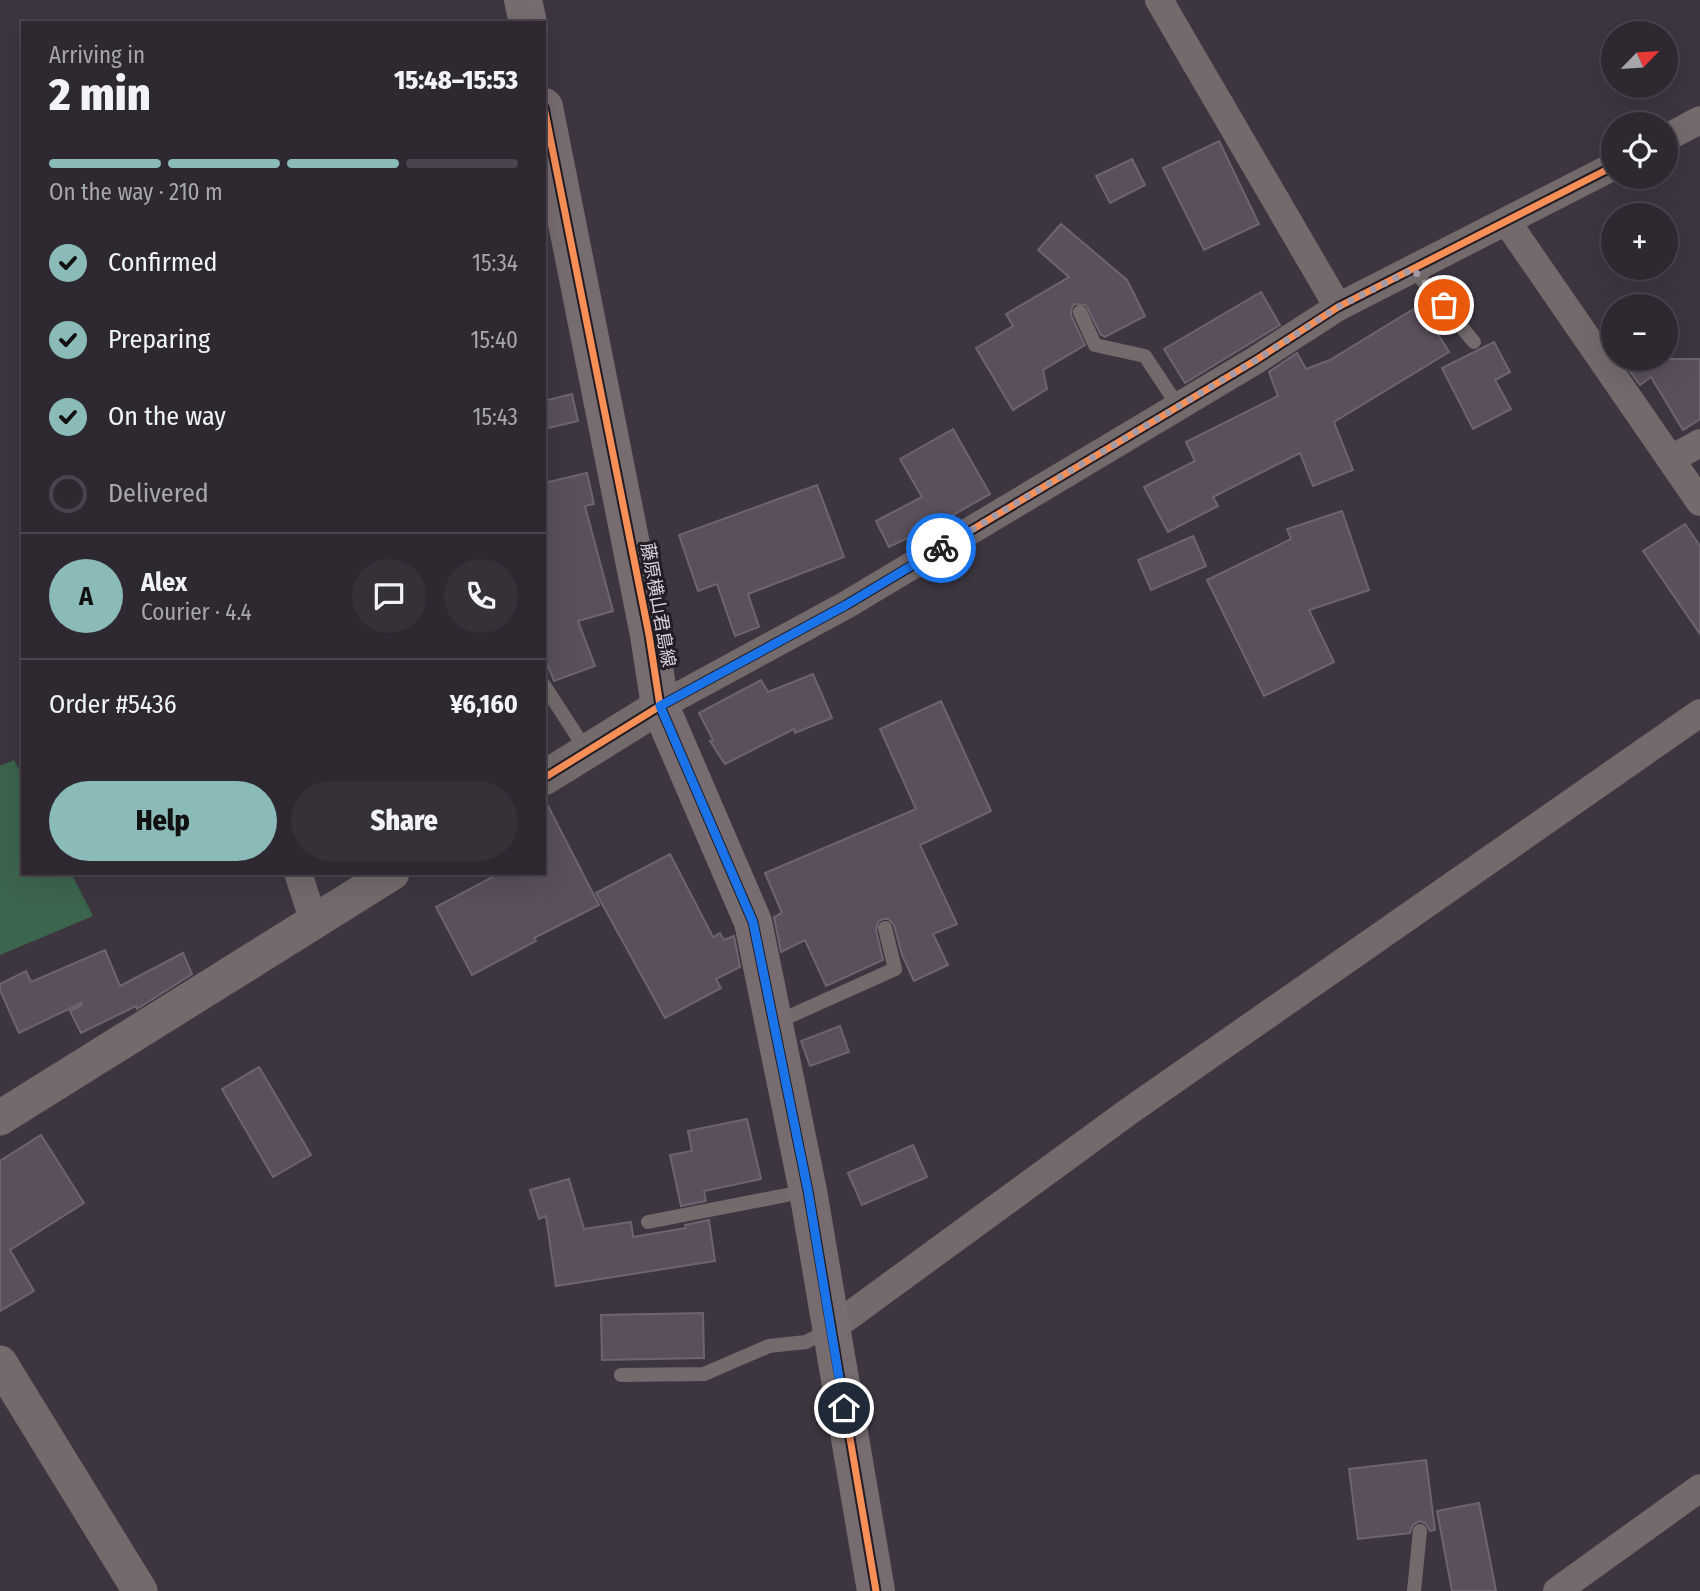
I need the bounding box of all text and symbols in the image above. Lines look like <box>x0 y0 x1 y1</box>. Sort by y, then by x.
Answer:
north arrow <box>1601 21 1678 98</box>
map controls <box>1601 21 1678 371</box>
text: Arriving in <box>49 41 145 69</box>
text: 15:48–15:53 <box>394 65 518 96</box>
text: 2 min <box>49 67 151 122</box>
button: locate <box>1601 112 1678 189</box>
text: On the way · 210 m <box>49 178 223 206</box>
button: + <box>1601 203 1678 280</box>
icon: check <box>49 244 87 282</box>
text: Confirmed <box>108 247 218 278</box>
text: 15:34 <box>472 249 518 277</box>
pin <box>1414 275 1474 335</box>
icon: bag <box>1425 286 1463 324</box>
button: − <box>1601 294 1678 371</box>
icon: check <box>49 321 87 359</box>
text: Preparing <box>108 324 210 355</box>
text: 15:40 <box>471 326 518 354</box>
icon: check <box>49 398 87 436</box>
text: On the way <box>108 401 226 432</box>
text: 15:43 <box>473 403 518 431</box>
text: Delivered <box>108 478 209 509</box>
courier <box>906 513 976 583</box>
icon: bike <box>922 529 960 567</box>
street label: 藤原横山君島線 <box>636 541 680 669</box>
button: chat <box>352 559 426 633</box>
button: phone <box>444 559 518 633</box>
text: Alex <box>141 567 187 598</box>
text: A <box>79 581 93 612</box>
text: Courier · 4.4 <box>141 598 252 626</box>
text: Order #5436 <box>49 689 177 720</box>
text: ¥6,160 <box>450 689 518 720</box>
button: Help <box>49 781 277 861</box>
button: Share <box>291 781 518 861</box>
pin <box>814 1378 874 1438</box>
icon: home <box>825 1389 863 1427</box>

